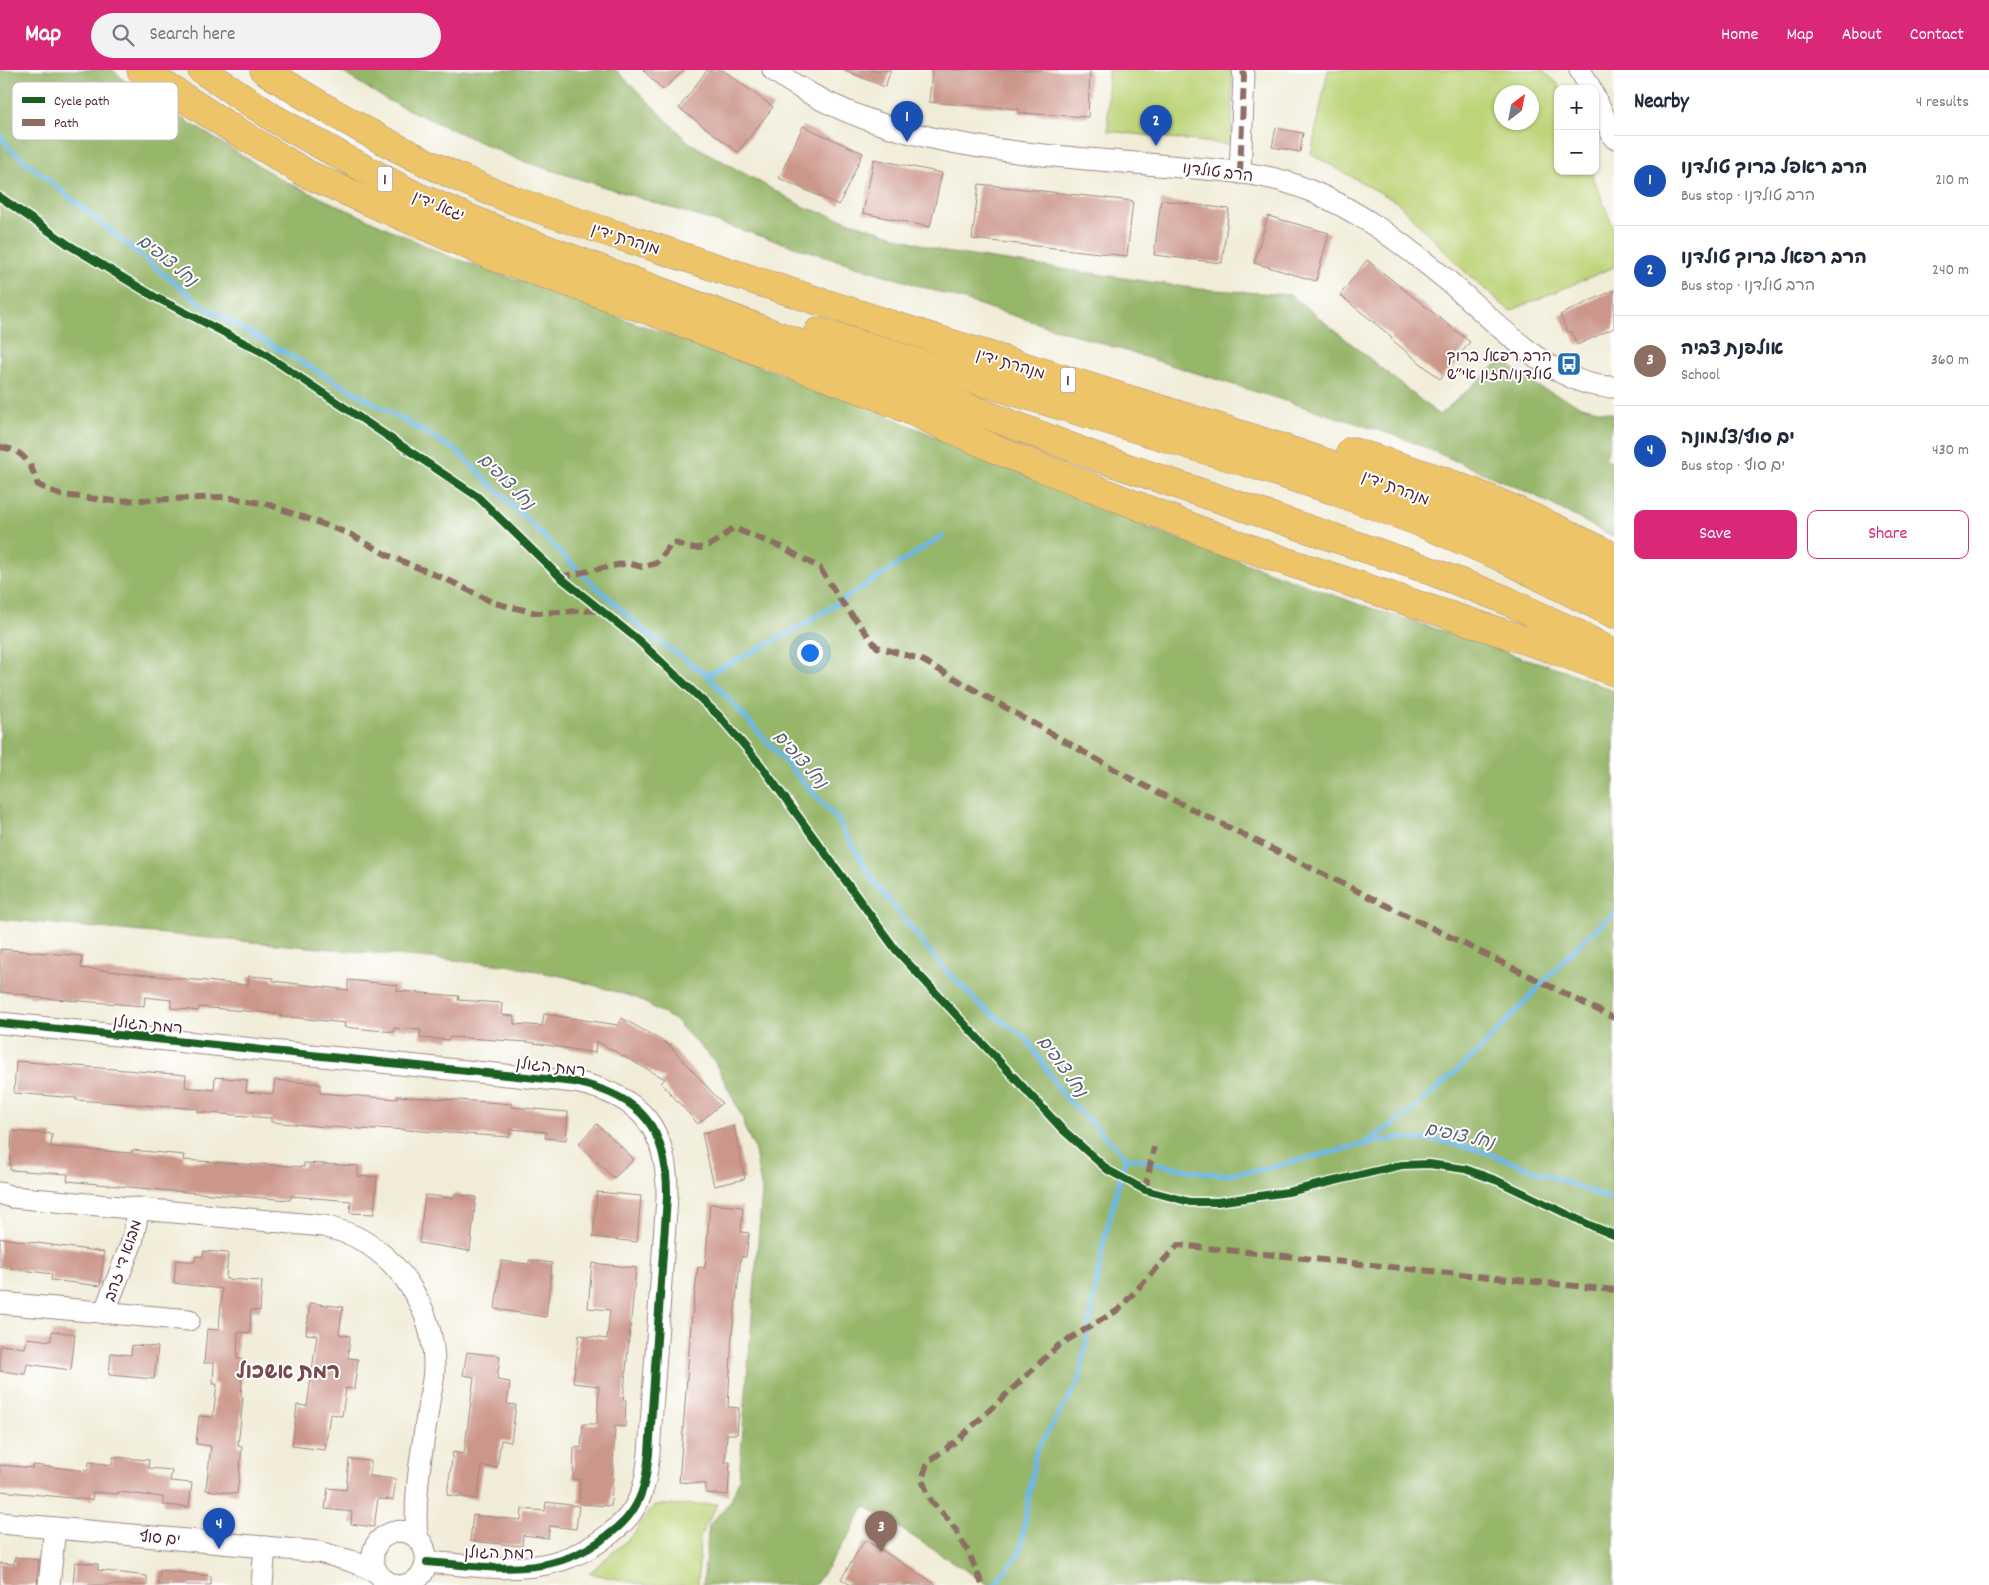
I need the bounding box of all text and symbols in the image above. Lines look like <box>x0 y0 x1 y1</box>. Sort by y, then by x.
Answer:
search box <box>91 13 441 58</box>
text: Map <box>25 18 61 52</box>
icon: search <box>109 21 137 49</box>
text: Search here <box>149 22 235 49</box>
text: Home <box>1721 23 1758 48</box>
text: Map <box>1786 23 1814 48</box>
text: About <box>1842 23 1882 48</box>
text: Contact <box>1910 23 1964 48</box>
legend <box>12 82 178 140</box>
north arrow <box>1494 85 1539 130</box>
map controls <box>1554 85 1599 175</box>
button: + <box>1554 85 1599 130</box>
text: Nearby <box>1634 88 1689 118</box>
text: 4 results <box>1916 91 1969 114</box>
text: Cycle path <box>54 92 110 112</box>
pin: 1 <box>891 101 923 142</box>
pin: 2 <box>1140 105 1172 146</box>
text: Path <box>54 114 79 134</box>
button: − <box>1554 130 1599 175</box>
text: הרב ראפל ברוך טולדנו <box>1681 156 1867 183</box>
street label: הרב טולדנו <box>1181 158 1254 189</box>
road number: 1 <box>378 166 392 192</box>
text: 1 <box>1648 169 1652 192</box>
text: 210 m <box>1935 169 1969 192</box>
text: Bus stop · הרב טולדנו <box>1681 185 1815 208</box>
street label: יגאל ידין <box>409 186 468 228</box>
street label: מנהרת ידין <box>588 219 662 262</box>
water label: נחל צופים <box>131 230 203 295</box>
text: הרב רפאל ברוך טולדנו <box>1681 246 1867 273</box>
text: 2 <box>1647 259 1654 282</box>
text: 240 m <box>1932 259 1969 282</box>
text: Bus stop · הרב טולדנו <box>1681 275 1815 298</box>
text: אולפנת צביה <box>1681 337 1784 364</box>
street label: מנהרת ידין <box>973 344 1047 387</box>
place label: הרב רפאל ברוך טולדנו/חזון אי״ש <box>1446 346 1552 387</box>
text: 3 <box>1646 349 1654 372</box>
text: 360 m <box>1931 349 1969 372</box>
bus stop icon: הרב רפאל ברוך טולדנו/חזון אי״ש <box>1556 351 1582 377</box>
text: School <box>1681 364 1720 387</box>
road number: 1 <box>1060 368 1076 392</box>
text: ים סוף/צלמונה <box>1681 426 1794 453</box>
text: 4 <box>1647 439 1653 462</box>
text: 430 m <box>1932 439 1969 462</box>
water label: נחל צופים <box>471 449 540 518</box>
text: Bus stop · ים סוף <box>1681 455 1785 478</box>
street label: מנהרת ידין <box>1358 466 1432 513</box>
button: Save <box>1634 510 1797 559</box>
button: Share <box>1807 510 1969 559</box>
your location <box>797 640 823 666</box>
water label: נחל צופים <box>766 726 833 796</box>
street label: רמת הגולן <box>112 1011 184 1042</box>
water label: נחל צופים <box>1030 1032 1093 1105</box>
street label: רמת הגולן <box>515 1053 587 1084</box>
water label: נחל צופים <box>1422 1118 1498 1157</box>
street label: מבוא די זהב <box>100 1217 149 1305</box>
district label: רמת אשכול <box>236 1359 340 1389</box>
pin: 4 <box>203 1508 235 1549</box>
pin: 3 <box>865 1511 897 1552</box>
street label: ים סוף <box>138 1526 181 1553</box>
street label: רמת הגולן <box>464 1542 534 1567</box>

